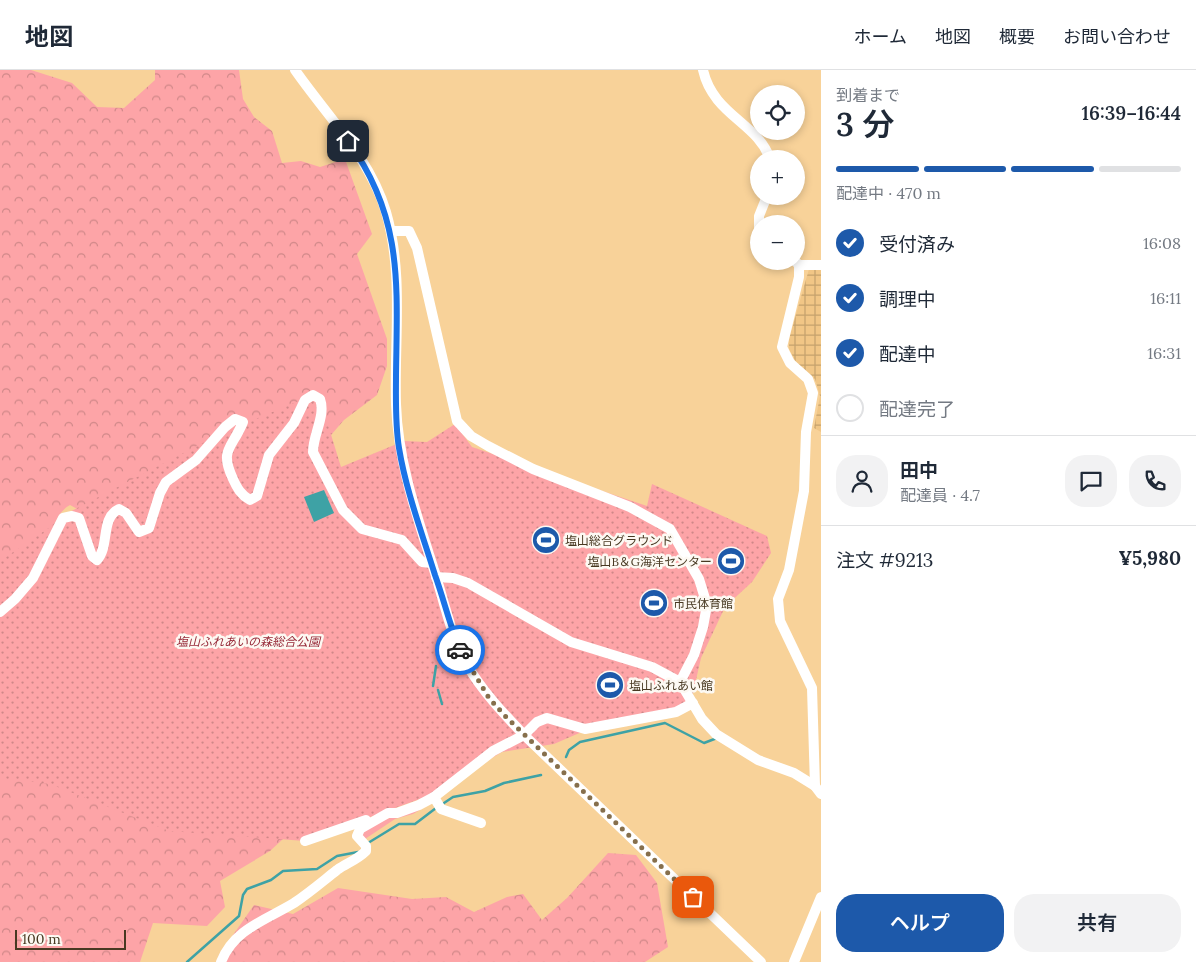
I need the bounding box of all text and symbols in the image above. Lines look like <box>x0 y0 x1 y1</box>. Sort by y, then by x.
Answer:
text: 地図 <box>25 21 73 52</box>
text: ホーム <box>854 25 907 48</box>
text: 地図 <box>935 25 971 48</box>
text: 概要 <box>999 25 1035 48</box>
text: お問い合わせ <box>1063 25 1171 48</box>
map controls <box>750 85 805 270</box>
button: locate <box>750 85 805 140</box>
text: 到着まで <box>836 85 900 105</box>
text: 16:39–16:44 <box>1082 101 1181 125</box>
text: 3 分 <box>836 104 894 145</box>
pin <box>327 120 369 162</box>
icon: home <box>334 127 362 155</box>
button: + <box>750 150 805 205</box>
text: 配達中 · 470 m <box>836 183 941 203</box>
button: − <box>750 215 805 270</box>
icon: check <box>836 229 864 257</box>
text: 受付済み <box>879 232 955 256</box>
text: 16:08 <box>1143 233 1181 253</box>
icon: check <box>836 284 864 312</box>
text: 調理中 <box>879 287 936 311</box>
text: 16:11 <box>1150 288 1181 308</box>
icon: check <box>836 339 864 367</box>
text: 配達中 <box>879 342 936 366</box>
text: 16:31 <box>1147 343 1181 363</box>
text: 配達完了 <box>879 397 955 421</box>
button: person <box>836 455 888 507</box>
button: chat <box>1065 455 1117 507</box>
button: phone <box>1129 455 1181 507</box>
text: 田中 <box>900 458 938 482</box>
text: 配達員 · 4.7 <box>900 485 980 505</box>
sports icon: 塩山総合グラウンド <box>531 525 561 555</box>
place label: 塩山総合グラウンド <box>565 533 673 548</box>
sports icon: 塩山B＆G海洋センター <box>716 546 746 576</box>
text: ¥5,980 <box>1118 546 1181 570</box>
text: 注文 #9213 <box>836 548 933 572</box>
place label: 塩山B＆G海洋センター <box>587 554 712 569</box>
sports icon: 市民体育館 <box>639 588 669 618</box>
place label: 市民体育館 <box>673 596 733 611</box>
courier <box>435 625 485 675</box>
park label: 塩山ふれあいの森総合公園 <box>176 634 322 649</box>
icon: car <box>446 636 474 664</box>
sports icon: 塩山ふれあい館 <box>595 670 625 700</box>
place label: 塩山ふれあい館 <box>629 678 713 693</box>
pin <box>672 876 714 918</box>
icon: bag <box>679 883 707 911</box>
button: ヘルプ <box>836 894 1004 952</box>
button: 共有 <box>1014 894 1181 952</box>
scale bar <box>15 927 126 950</box>
text: 100 m <box>22 930 61 948</box>

